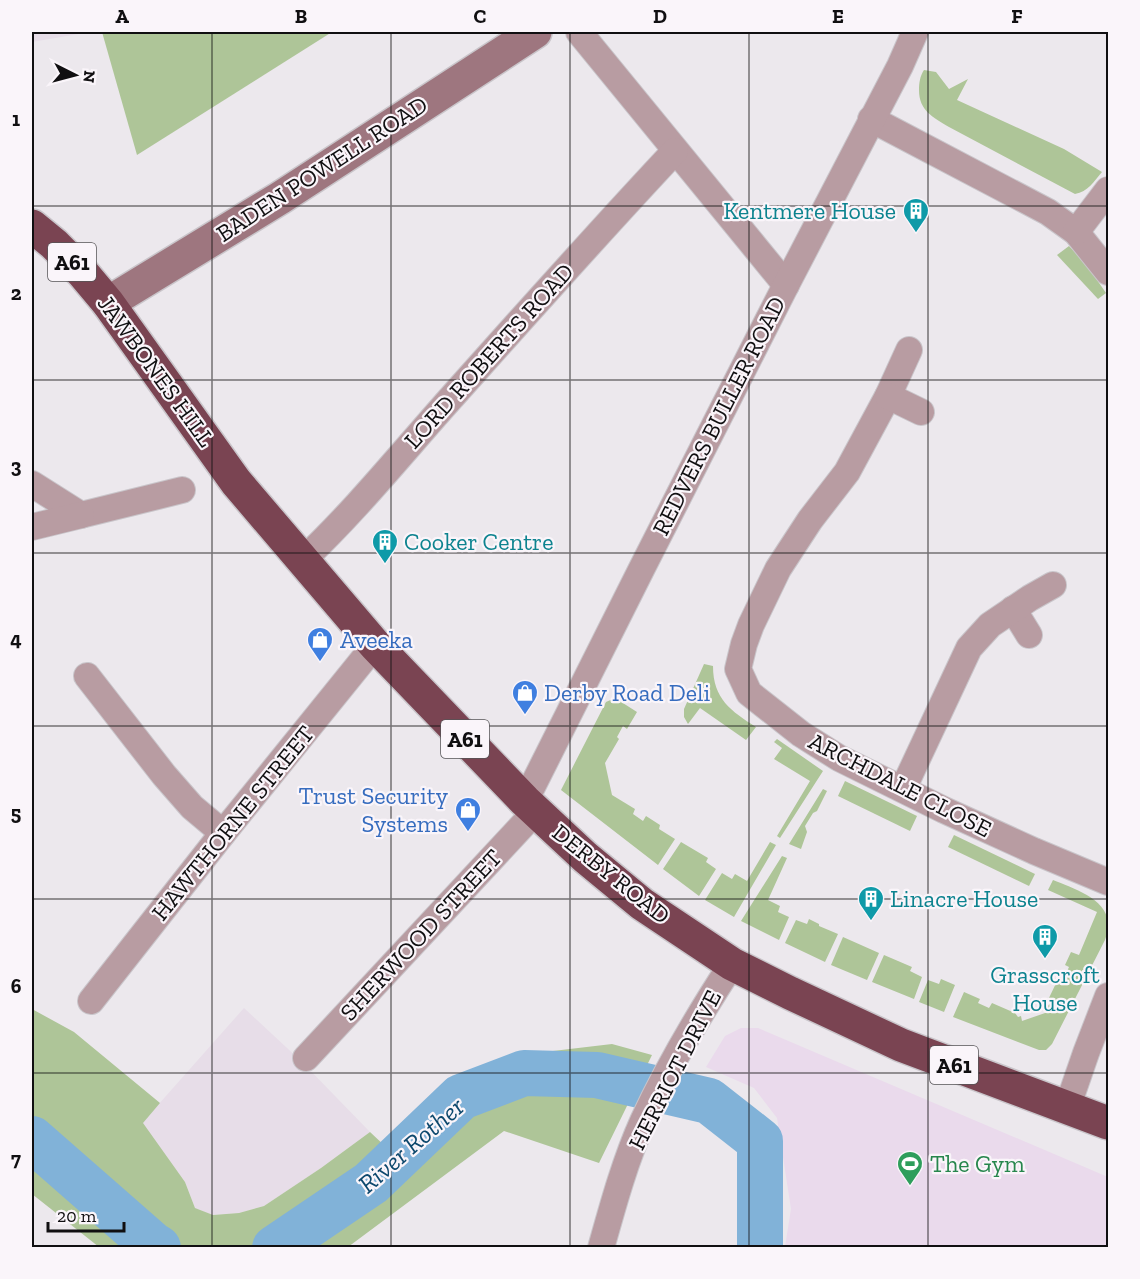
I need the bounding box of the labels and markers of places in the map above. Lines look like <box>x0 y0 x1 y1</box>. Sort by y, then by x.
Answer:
place label: Kentmere House <box>723 196 896 225</box>
building icon: Kentmere House <box>901 196 931 234</box>
building icon: Cooker Centre <box>370 527 400 565</box>
place label: Cooker Centre <box>404 527 553 556</box>
shop icon: Aveeka <box>305 625 335 663</box>
place label: Aveeka <box>340 625 413 654</box>
shop icon: Derby Road Deli <box>510 678 540 716</box>
place label: Derby Road Deli <box>544 678 710 707</box>
place label: Trust Security Systems <box>298 781 449 838</box>
shop icon: Trust Security Systems <box>453 795 483 833</box>
building icon: Linacre House <box>856 884 886 922</box>
place label: Linacre House <box>890 884 1038 913</box>
building icon: Grasscroft House <box>1030 922 1060 960</box>
place label: Grasscroft House <box>990 960 1100 1017</box>
sports icon: The Gym <box>895 1149 925 1187</box>
place label: The Gym <box>930 1149 1025 1178</box>

